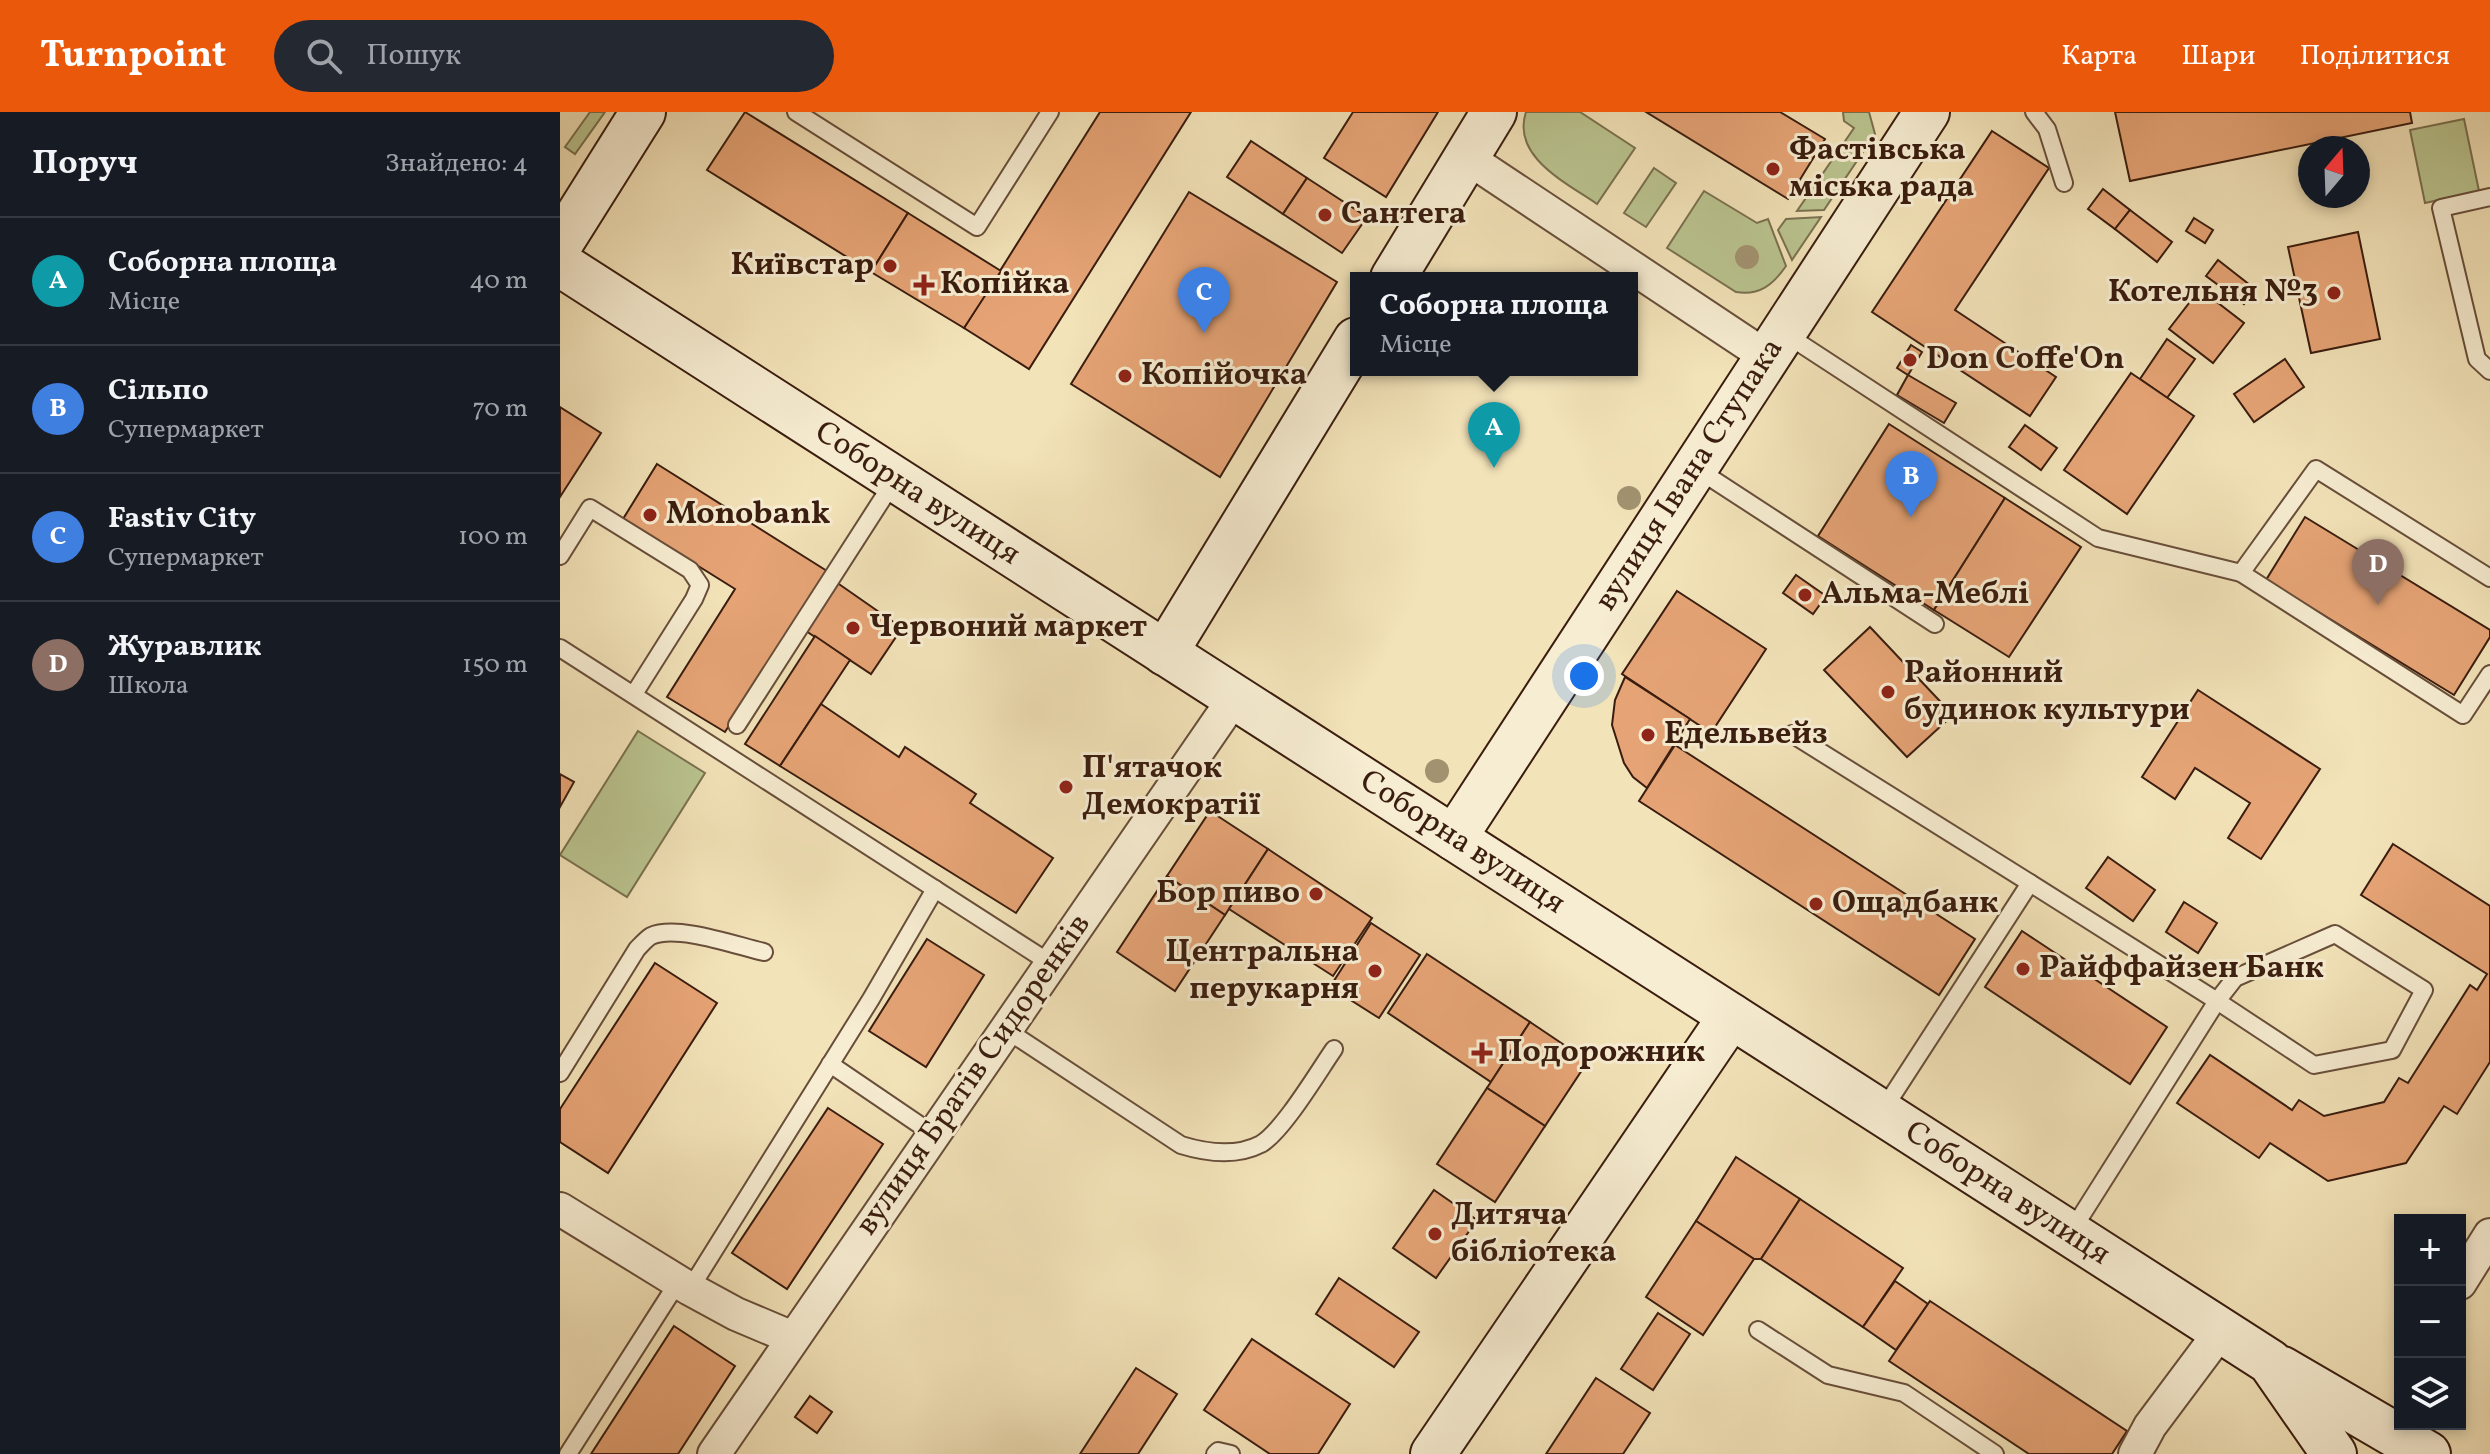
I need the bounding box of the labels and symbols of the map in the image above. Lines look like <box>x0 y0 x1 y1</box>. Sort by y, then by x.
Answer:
place label: Фастівська міська рада <box>1789 129 1974 210</box>
north arrow <box>2298 136 2370 208</box>
marker: Фастівська міська рада <box>1764 160 1782 178</box>
place label: Сантега <box>1341 193 1466 237</box>
marker: Сантега <box>1316 206 1334 224</box>
place label: Київстар <box>731 244 874 288</box>
marker: Київстар <box>881 257 899 275</box>
place label: Копійка <box>940 263 1069 307</box>
pin: C <box>1178 267 1230 333</box>
place label: Котельня №3 <box>2108 271 2318 315</box>
marker: Копійка <box>915 276 933 294</box>
marker: Котельня №3 <box>2325 284 2343 302</box>
street label: вулиця Івана Ступака <box>1585 330 1795 620</box>
place label: Don Coffe'On <box>1926 338 2125 382</box>
marker: Don Coffe'On <box>1901 351 1919 369</box>
place label: Копійочка <box>1141 354 1307 398</box>
marker: Копійочка <box>1116 367 1134 385</box>
pin: A <box>1468 402 1520 468</box>
street label: Соборна вулиця <box>806 411 1028 577</box>
pin: B <box>1885 451 1937 517</box>
place label: Monobank <box>666 493 830 537</box>
marker: Monobank <box>641 506 659 524</box>
pin: D <box>2352 539 2404 605</box>
place label: Альма-Меблі <box>1821 573 2029 617</box>
marker: Альма-Меблі <box>1796 586 1814 604</box>
place label: Червоний маркет <box>869 606 1147 650</box>
marker: Червоний маркет <box>844 619 862 637</box>
place label: Районний будинок культури <box>1904 652 2190 733</box>
your location <box>1564 656 1604 696</box>
marker: Районний будинок культури <box>1879 683 1897 701</box>
place label: Едельвейз <box>1664 713 1828 757</box>
marker: Едельвейз <box>1639 726 1657 744</box>
place label: П'ятачок Демократії <box>1082 747 1261 828</box>
street label: Соборна вулиця <box>1351 760 1573 926</box>
marker: П'ятачок Демократії <box>1057 778 1075 796</box>
place label: Бор пиво <box>1156 872 1300 916</box>
place label: Ощадбанк <box>1832 882 1998 926</box>
marker: Бор пиво <box>1307 885 1325 903</box>
marker: Ощадбанк <box>1807 895 1825 913</box>
street label: вулиця Братів Сидоренків <box>846 905 1102 1245</box>
place label: Центральна перукарня <box>1165 931 1359 1012</box>
place label: Райффайзен Банк <box>2039 947 2324 991</box>
marker: Райффайзен Банк <box>2014 960 2032 978</box>
marker: Центральна перукарня <box>1366 962 1384 980</box>
place label: Подорожник <box>1498 1031 1705 1075</box>
marker: Подорожник <box>1473 1044 1491 1062</box>
street label: Соборна вулиця <box>1896 1111 2118 1277</box>
place label: Дитяча бібліотека <box>1451 1194 1616 1275</box>
marker: Дитяча бібліотека <box>1426 1225 1444 1243</box>

